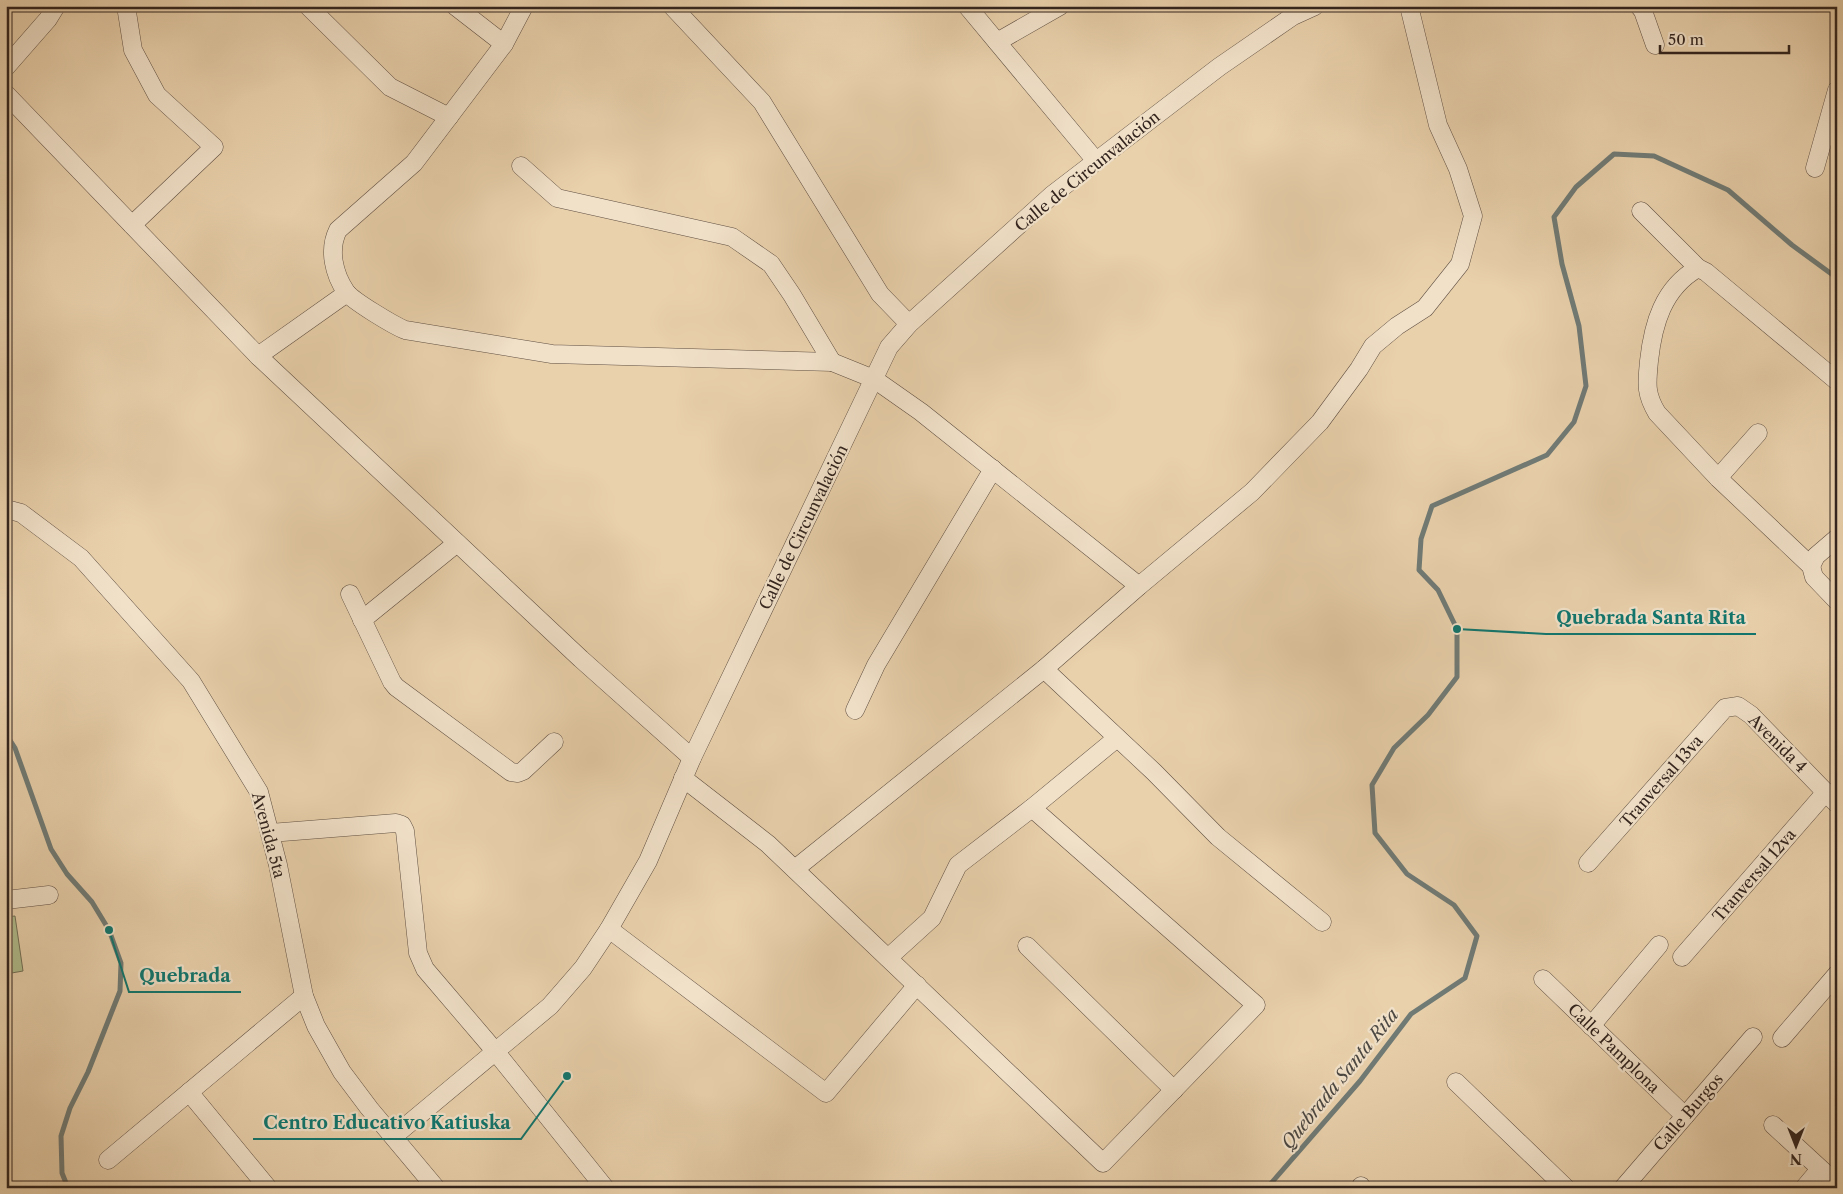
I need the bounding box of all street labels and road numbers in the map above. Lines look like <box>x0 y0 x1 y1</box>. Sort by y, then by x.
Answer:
street label: Calle de Circunvalación <box>1010 106 1164 236</box>
street label: Calle de Circunvalación <box>754 441 852 613</box>
street label: Avenida 4 <box>1744 709 1811 776</box>
street label: Tranversal 13va <box>1615 730 1707 831</box>
street label: Avenida 5ta <box>248 789 290 881</box>
street label: Tranversal 12va <box>1708 824 1800 926</box>
street label: Calle Pamplona <box>1564 999 1665 1097</box>
street label: Calle Burgos <box>1649 1069 1727 1155</box>

